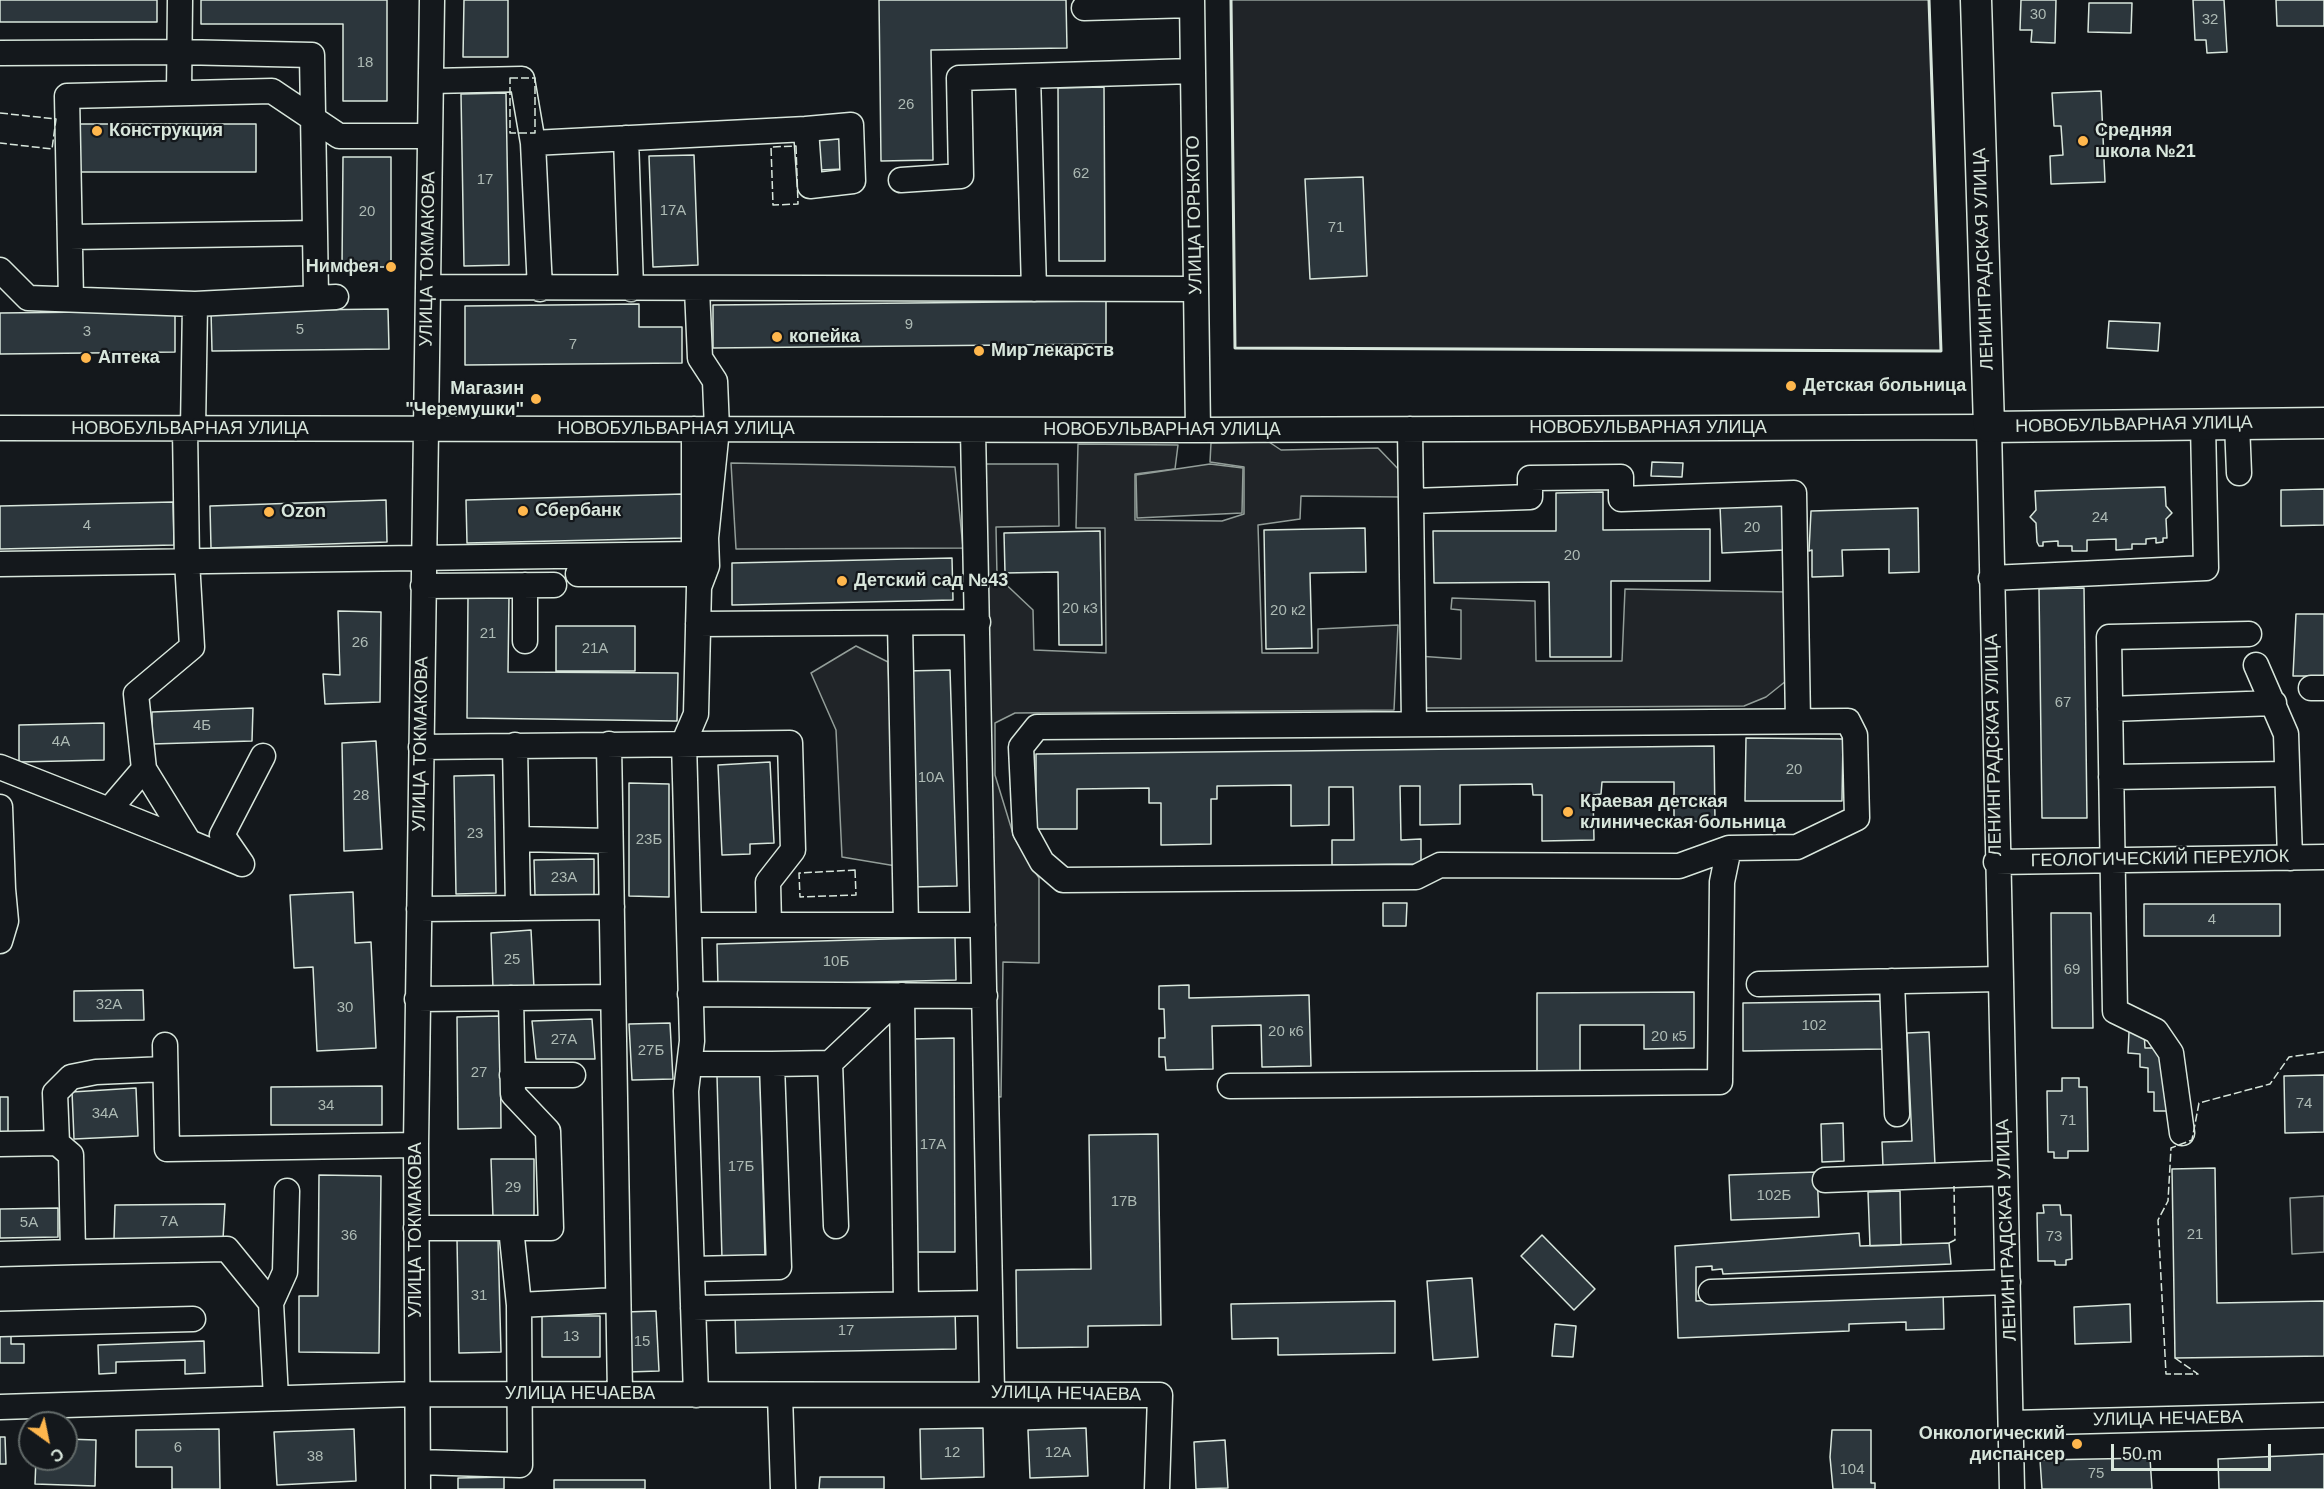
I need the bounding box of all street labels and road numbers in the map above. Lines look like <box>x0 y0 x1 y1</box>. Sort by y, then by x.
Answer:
street label: УЛИЦА ГОРЬКОГО <box>1183 135 1207 295</box>
street label: ЛЕНИНГРАДСКАЯ УЛИЦА <box>1969 147 1999 371</box>
street label: УЛИЦА ТОКМАКОВА <box>416 171 440 347</box>
street label: НОВОБУЛЬВАРНАЯ УЛИЦА <box>2015 412 2253 438</box>
street label: НОВОБУЛЬВАРНАЯ УЛИЦА <box>1529 417 1767 439</box>
street label: НОВОБУЛЬВАРНАЯ УЛИЦА <box>71 418 309 440</box>
street label: НОВОБУЛЬВАРНАЯ УЛИЦА <box>557 418 795 440</box>
street label: НОВОБУЛЬВАРНАЯ УЛИЦА <box>1043 419 1281 441</box>
street label: ЛЕНИНГРАДСКАЯ УЛИЦА <box>1981 634 2007 856</box>
street label: УЛИЦА ТОКМАКОВА <box>409 656 433 832</box>
street label: ГЕОЛОГИЧЕСКИЙ ПЕРЕУЛОК <box>2031 846 2289 872</box>
street label: ЛЕНИНГРАДСКАЯ УЛИЦА <box>1992 1118 2022 1342</box>
street label: УЛИЦА ТОКМАКОВА <box>405 1142 427 1318</box>
street label: УЛИЦА НЕЧАЕВА <box>991 1382 1141 1406</box>
street label: УЛИЦА НЕЧАЕВА <box>505 1383 655 1405</box>
street label: УЛИЦА НЕЧАЕВА <box>2093 1407 2243 1431</box>

